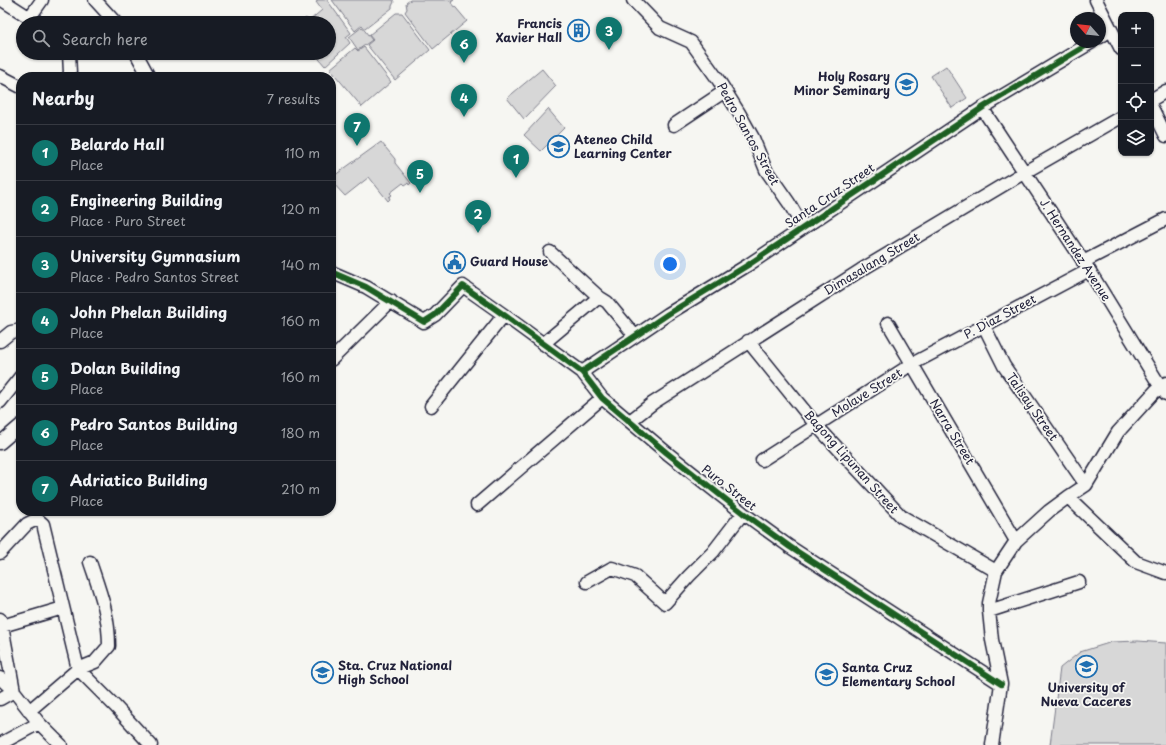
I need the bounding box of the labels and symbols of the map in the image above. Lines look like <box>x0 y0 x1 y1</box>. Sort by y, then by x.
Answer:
north arrow <box>1070 12 1106 48</box>
place label: Francis Xavier Hall <box>496 14 562 46</box>
pin: 3 <box>596 17 622 50</box>
building icon: Francis Xavier Hall <box>565 18 591 44</box>
pin: 6 <box>451 30 477 63</box>
place label: Holy Rosary Minor Seminary <box>794 67 890 99</box>
school or university icon: Holy Rosary Minor Seminary <box>893 71 919 97</box>
street label: Pedro Santos Street <box>713 79 785 188</box>
pin: 4 <box>451 84 477 117</box>
pin: 7 <box>344 113 370 146</box>
place label: Ateneo Child Learning Center <box>574 130 673 162</box>
school or university icon: Ateneo Child Learning Center <box>546 134 572 160</box>
pin: 1 <box>503 145 529 178</box>
street label: Santa Cruz Street <box>781 158 878 232</box>
pin: 5 <box>407 160 433 193</box>
street label: J. Hernandez Avenue <box>1036 195 1116 305</box>
pin: 2 <box>465 200 491 233</box>
street label: Dimasalang Street <box>820 227 923 299</box>
public building icon: Guard House <box>441 249 467 275</box>
place label: Guard House <box>470 252 548 270</box>
your location <box>660 254 680 274</box>
street label: P. Diaz Street <box>960 289 1039 343</box>
street label: Molave Street <box>828 363 905 421</box>
street label: Talisay Street <box>1003 369 1063 444</box>
street label: Narra Street <box>926 395 980 468</box>
street label: Bagong Lipunan Street <box>800 406 903 517</box>
street label: Puro Street <box>698 460 761 515</box>
school or university icon: University of Nueva Caceres <box>1073 654 1099 680</box>
place label: Sta. Cruz National High School <box>338 656 452 688</box>
place label: Santa Cruz Elementary School <box>842 658 955 690</box>
school or university icon: Sta. Cruz National High School <box>309 660 335 686</box>
school or university icon: Santa Cruz Elementary School <box>813 662 839 688</box>
place label: University of Nueva Caceres <box>1041 678 1131 710</box>

